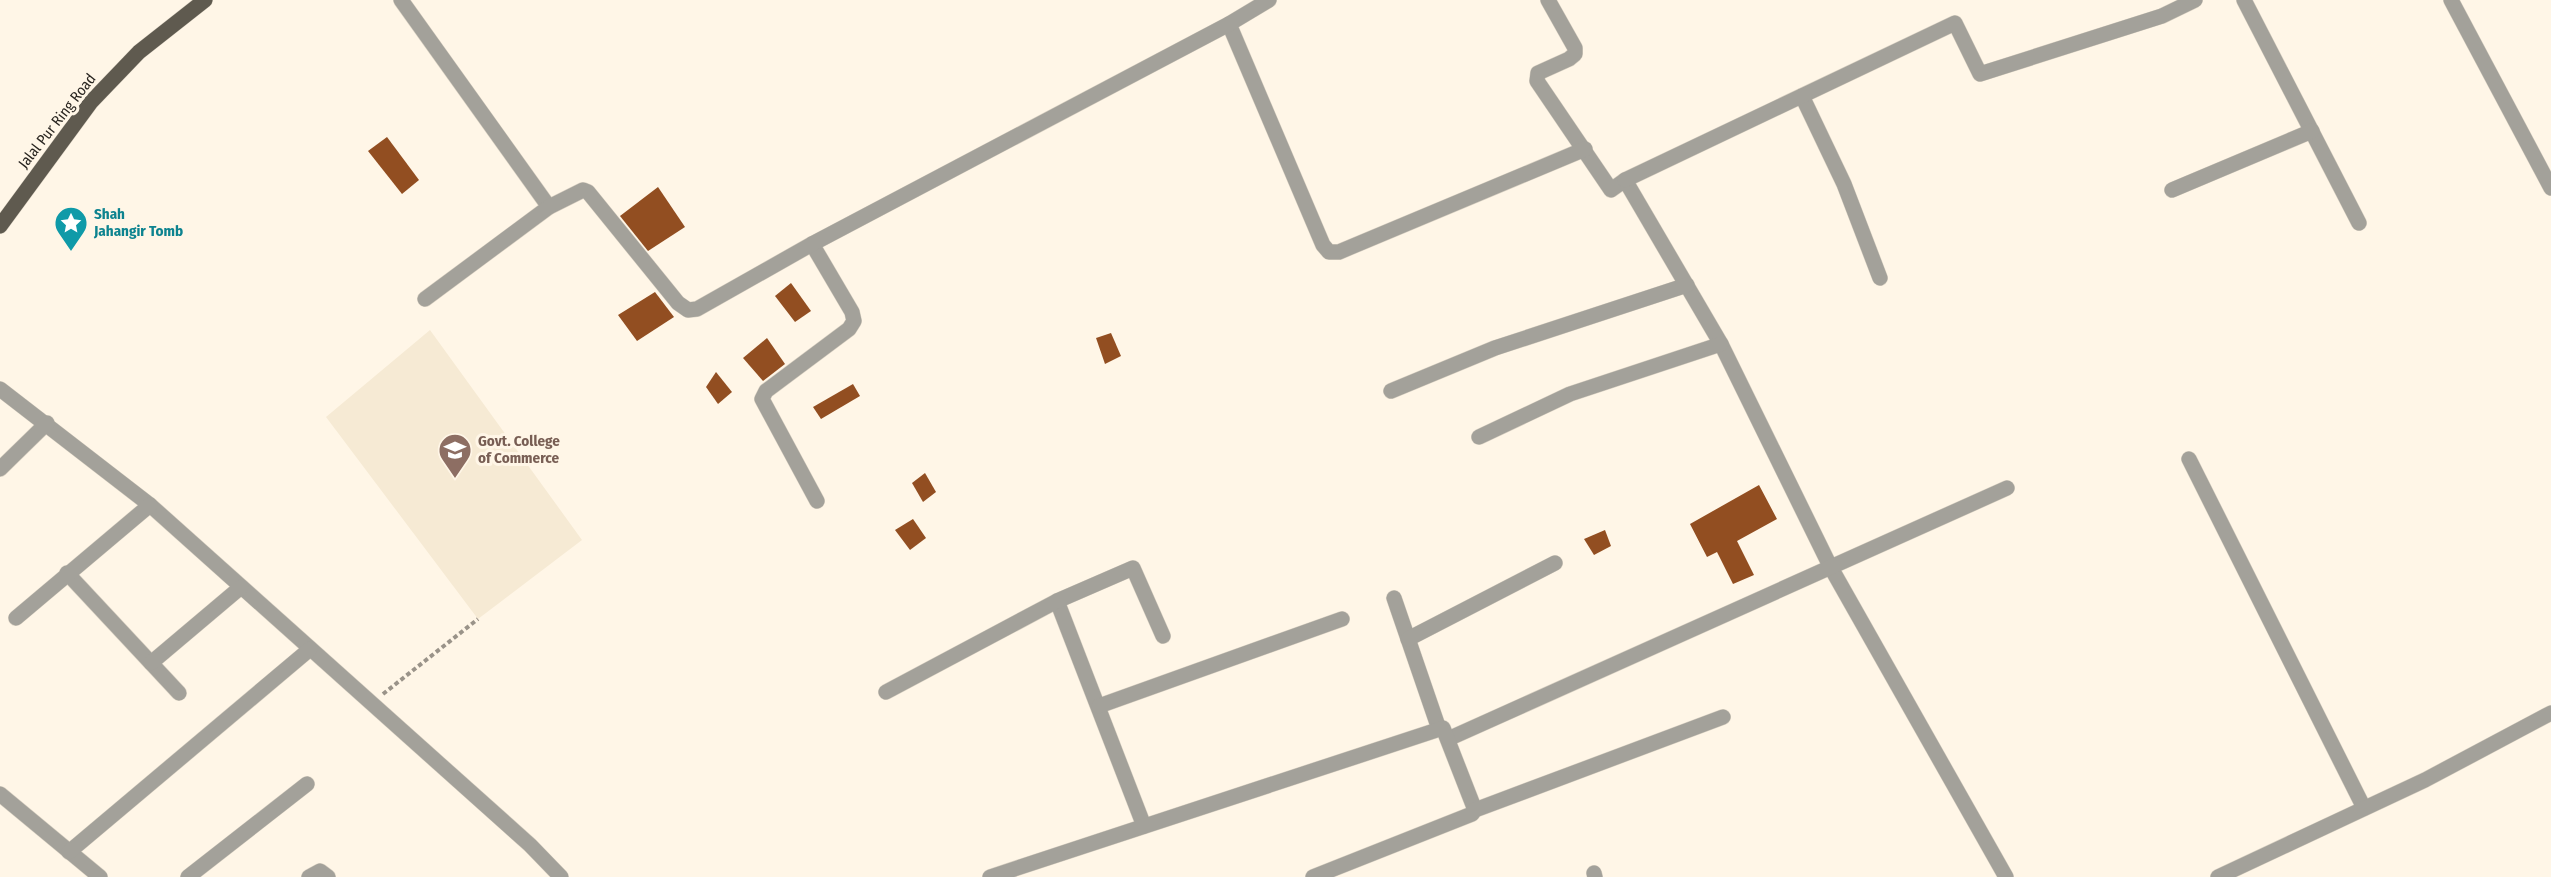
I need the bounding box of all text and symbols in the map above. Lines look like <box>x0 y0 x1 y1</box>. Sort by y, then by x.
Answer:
street label: Jalal Pur Ring Road <box>14 70 100 172</box>
place icon: Shah Jahangir Tomb <box>53 205 89 252</box>
place label: Shah Jahangir Tomb <box>93 205 183 240</box>
school or university icon: Govt. College of Commerce <box>437 432 473 479</box>
place label: Govt. College of Commerce <box>478 432 560 467</box>

